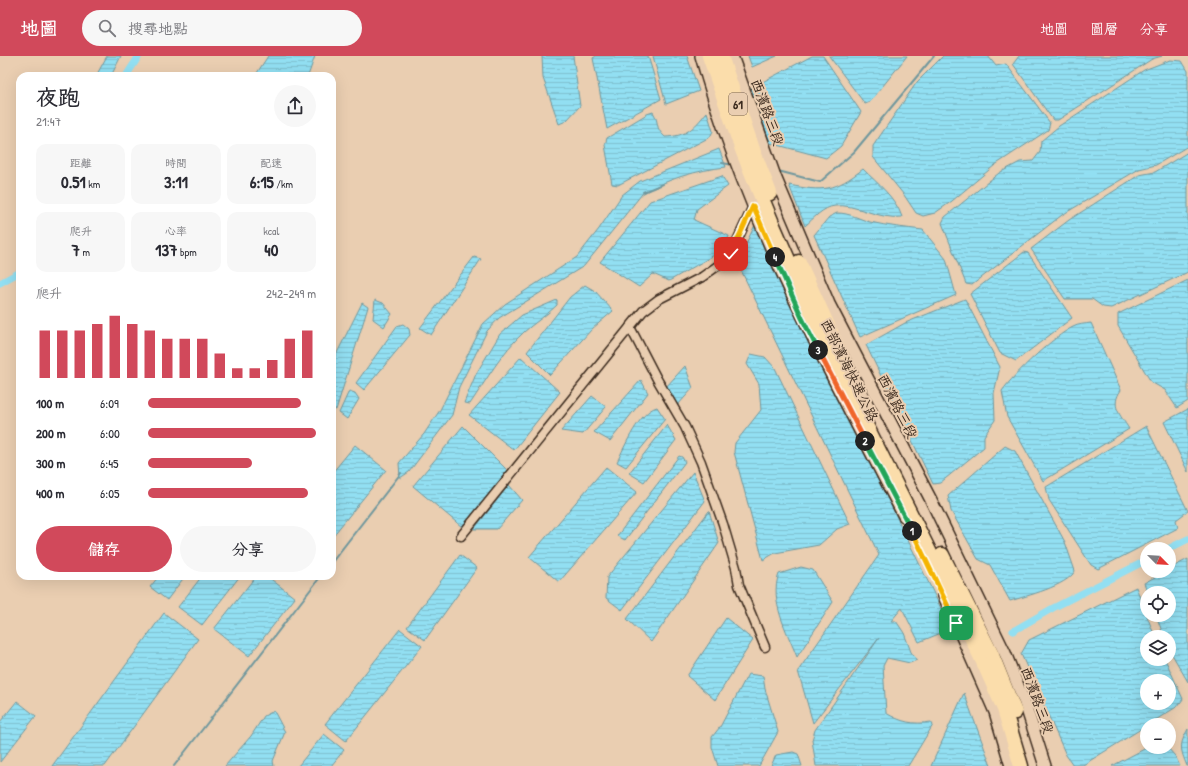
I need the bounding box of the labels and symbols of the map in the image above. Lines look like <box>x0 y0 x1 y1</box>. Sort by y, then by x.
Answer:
street label: 西濱路三段 <box>747 76 789 148</box>
road number: 61 <box>729 93 747 115</box>
pin <box>714 237 748 271</box>
pin: 4 <box>765 247 785 267</box>
street label: 西部濱海快速公路 <box>817 316 883 424</box>
pin: 3 <box>808 340 828 360</box>
street label: 西濱路三段 <box>874 371 922 441</box>
pin: 2 <box>855 431 875 451</box>
pin: 1 <box>902 521 922 541</box>
north arrow <box>1140 542 1176 578</box>
pin <box>939 606 973 640</box>
street label: 西濱路三段 <box>1017 664 1059 736</box>

